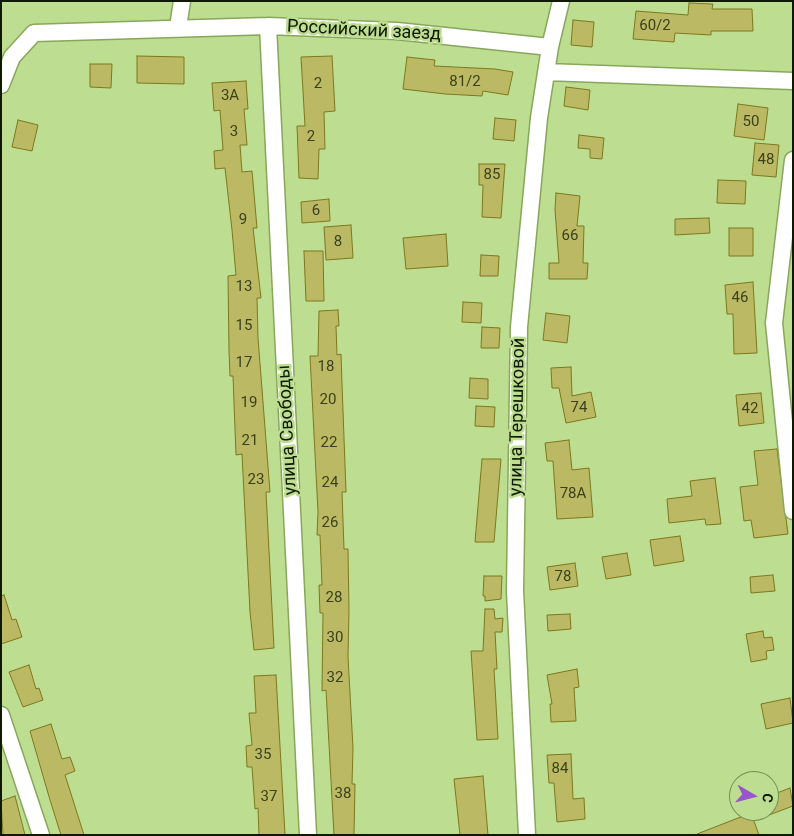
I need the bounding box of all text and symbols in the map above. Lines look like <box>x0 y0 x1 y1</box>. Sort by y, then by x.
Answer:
street label: Российский заезд <box>287 16 441 46</box>
house number: 60/2 <box>639 17 671 35</box>
house number: 81/2 <box>449 73 481 91</box>
house number: 2 <box>314 75 322 93</box>
house number: 3А <box>221 87 239 105</box>
house number: 50 <box>743 113 759 131</box>
house number: 3 <box>230 123 238 141</box>
house number: 2 <box>307 128 315 146</box>
house number: 48 <box>758 151 774 169</box>
house number: 85 <box>484 166 500 184</box>
house number: 6 <box>312 202 320 220</box>
house number: 9 <box>239 211 247 229</box>
house number: 66 <box>562 227 578 245</box>
house number: 8 <box>334 233 342 251</box>
house number: 13 <box>236 278 252 296</box>
house number: 46 <box>732 289 748 307</box>
house number: 15 <box>236 317 252 335</box>
street label: улица Терешковой <box>506 338 530 496</box>
house number: 17 <box>236 354 252 372</box>
house number: 18 <box>318 358 334 376</box>
street label: улица Свободы <box>274 364 302 496</box>
house number: 20 <box>320 391 336 409</box>
house number: 19 <box>241 394 257 412</box>
house number: 74 <box>571 399 587 417</box>
house number: 42 <box>742 400 758 418</box>
house number: 21 <box>242 432 258 450</box>
house number: 22 <box>321 434 337 452</box>
house number: 23 <box>248 471 264 489</box>
house number: 24 <box>322 474 338 492</box>
house number: 78А <box>560 485 586 503</box>
house number: 26 <box>322 514 338 532</box>
house number: 78 <box>555 568 571 586</box>
house number: 28 <box>326 589 342 607</box>
house number: 30 <box>327 629 343 647</box>
house number: 32 <box>327 669 343 687</box>
house number: 35 <box>255 746 271 764</box>
house number: 84 <box>552 760 568 778</box>
north arrow <box>729 771 779 821</box>
house number: 38 <box>335 785 351 803</box>
house number: 37 <box>261 788 277 806</box>
text: С <box>759 792 776 804</box>

